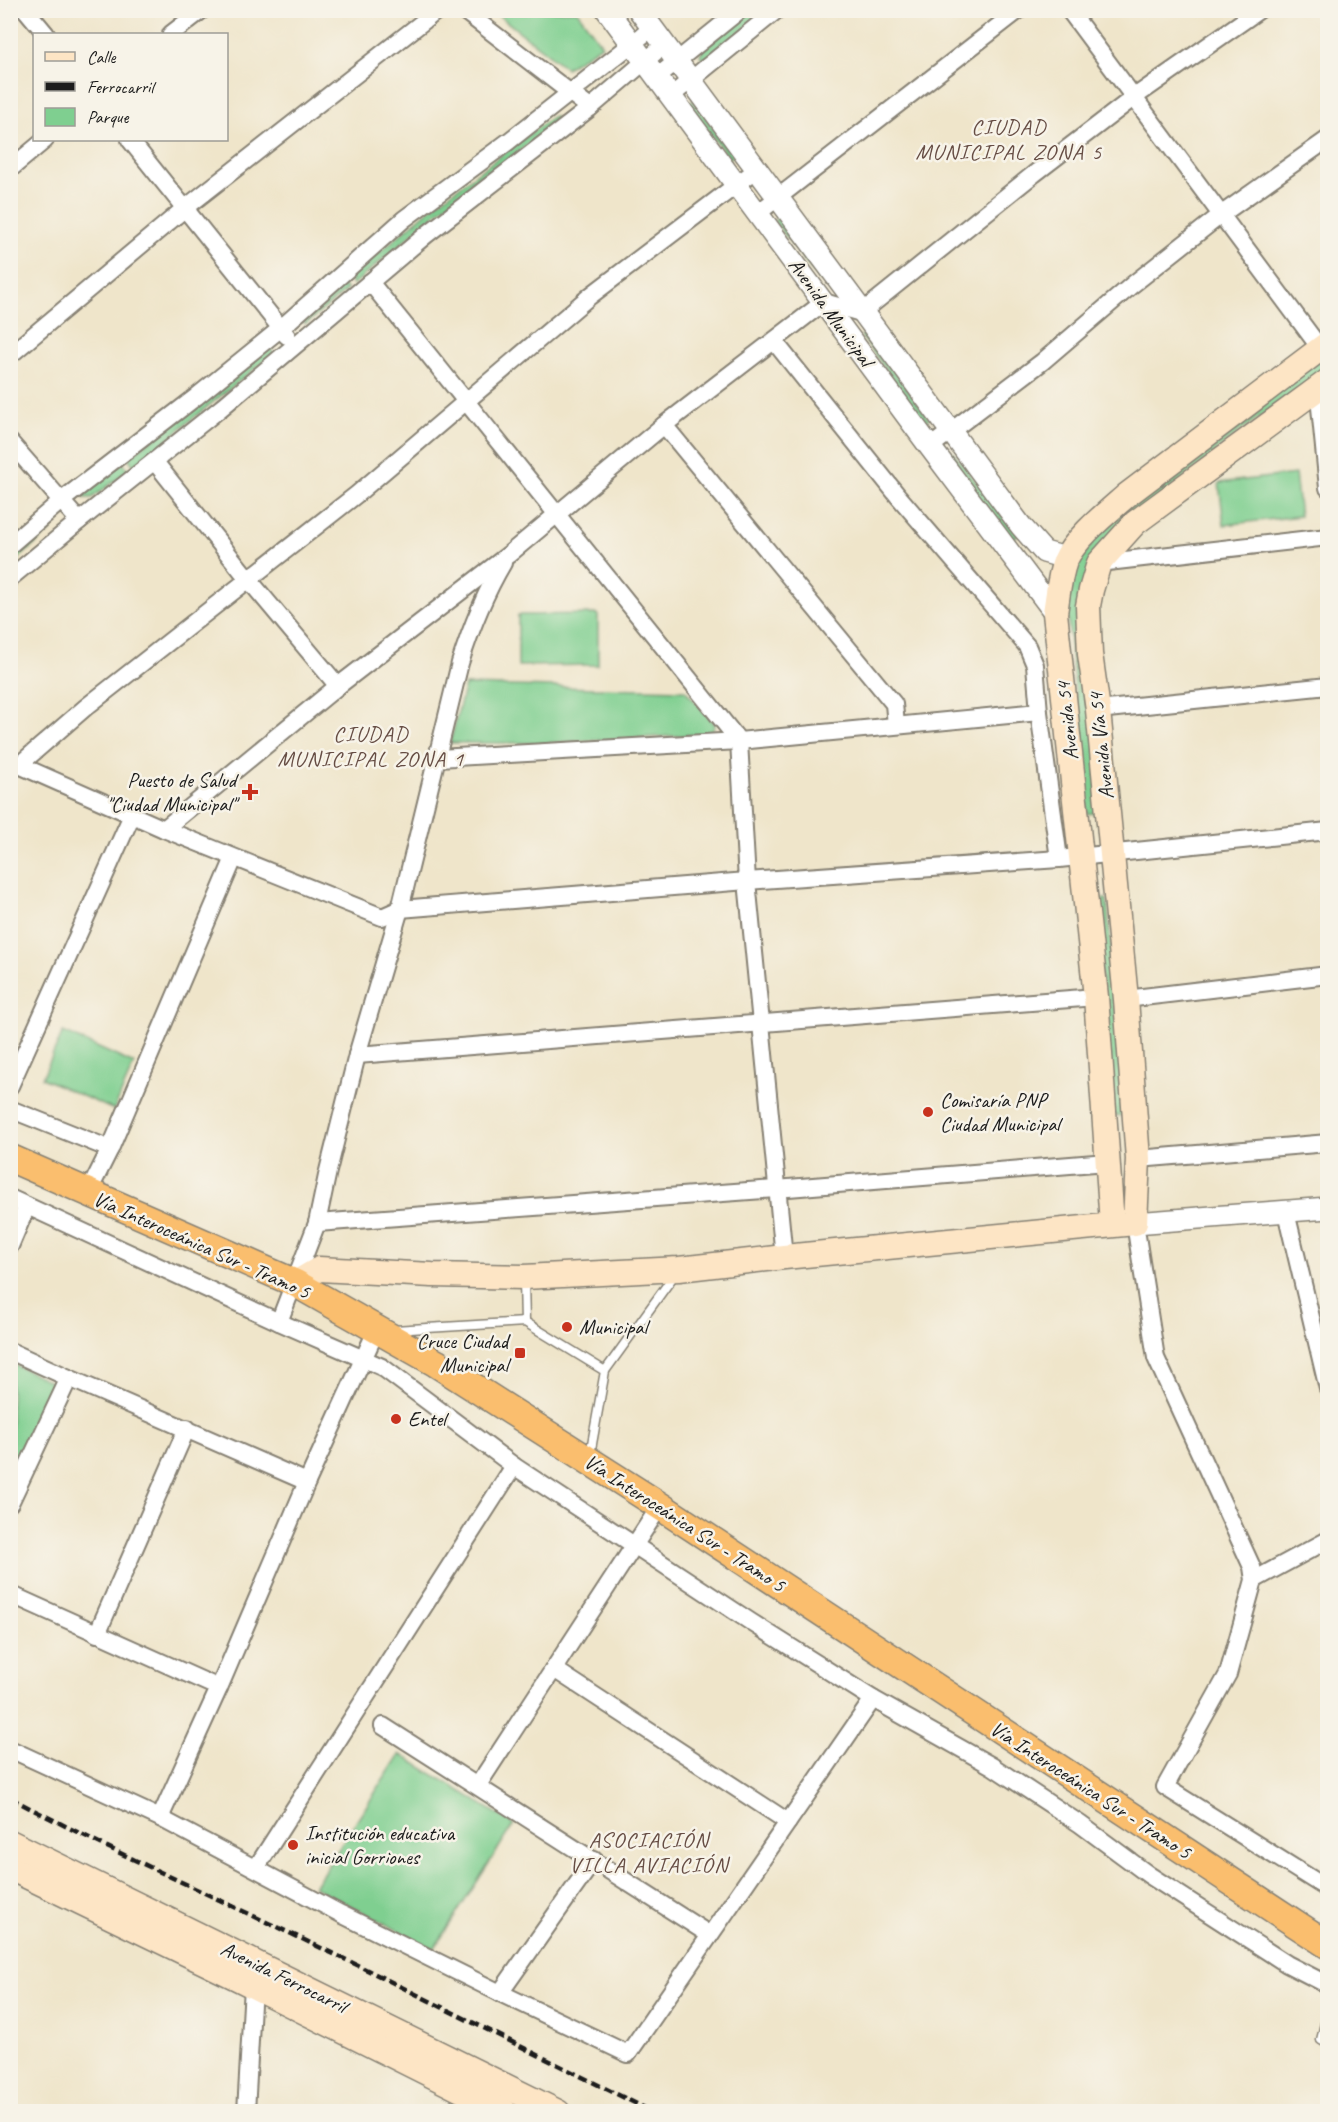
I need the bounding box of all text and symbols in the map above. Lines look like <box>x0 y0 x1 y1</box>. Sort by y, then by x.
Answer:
legend <box>33 33 228 141</box>
text: Calle <box>87 46 116 68</box>
text: Ferrocarril <box>87 76 156 98</box>
text: Parque <box>87 106 129 128</box>
district label: CIUDAD MUNICIPAL ZONA 5 <box>915 113 1103 166</box>
street label: Avenida Municipal <box>783 253 881 374</box>
street label: Avenida 54 <box>1050 678 1084 761</box>
street label: Avenida Vía 54 <box>1082 689 1120 801</box>
district label: CIUDAD MUNICIPAL ZONA 1 <box>277 720 465 773</box>
place label: Puesto de Salud "Ciudad Municipal" <box>106 767 240 817</box>
marker: Puesto de Salud "Ciudad Municipal" <box>241 783 259 801</box>
place label: Comisaría PNP Ciudad Municipal <box>940 1087 1063 1137</box>
marker: Comisaría PNP Ciudad Municipal <box>921 1105 935 1119</box>
street label: Vía Interoceánica Sur - Tramo 5 <box>90 1185 316 1305</box>
place label: Municipal <box>579 1314 650 1340</box>
marker: Municipal <box>560 1320 574 1334</box>
place label: Cruce Ciudad Municipal <box>417 1328 512 1378</box>
marker: Cruce Ciudad Municipal <box>513 1346 527 1360</box>
place label: Entel <box>408 1406 449 1432</box>
marker: Entel <box>389 1412 403 1426</box>
street label: Vía Interoceánica Sur - Tramo 5 <box>580 1448 792 1599</box>
street label: Vía Interoceánica Sur - Tramo 5 <box>986 1715 1198 1866</box>
place label: Institución educativa inicial Gorriones <box>305 1820 456 1870</box>
district label: ASOCIACIÓN VILLA AVIACIÓN <box>569 1826 731 1879</box>
marker: Institución educativa inicial Gorriones <box>286 1838 300 1852</box>
street label: Avenida Ferrocarril <box>217 1935 354 2020</box>

